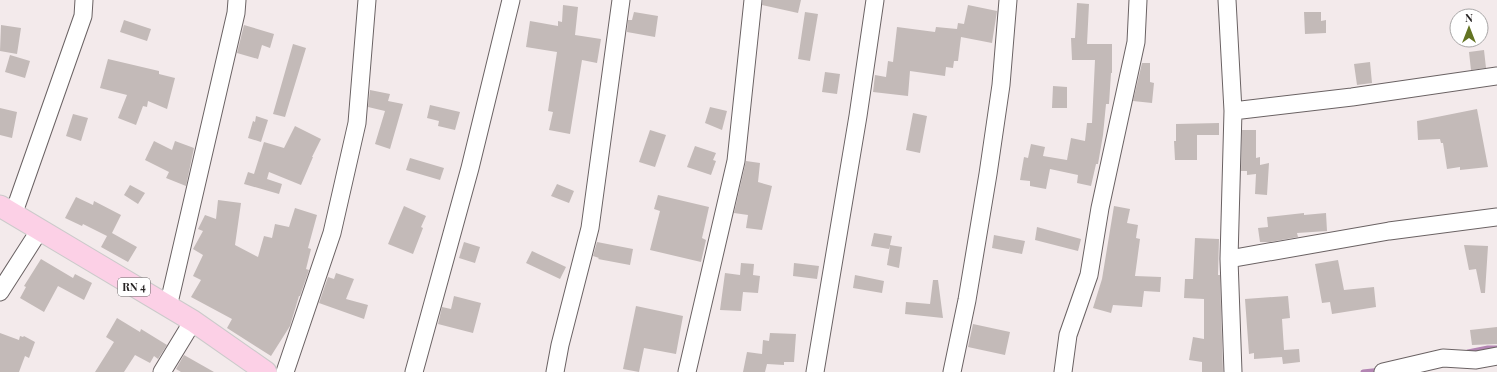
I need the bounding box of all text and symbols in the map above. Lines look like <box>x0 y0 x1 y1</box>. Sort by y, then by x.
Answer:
north arrow <box>1449 8 1489 48</box>
text: N <box>1465 10 1473 25</box>
road number: RN 4 <box>118 278 150 296</box>

